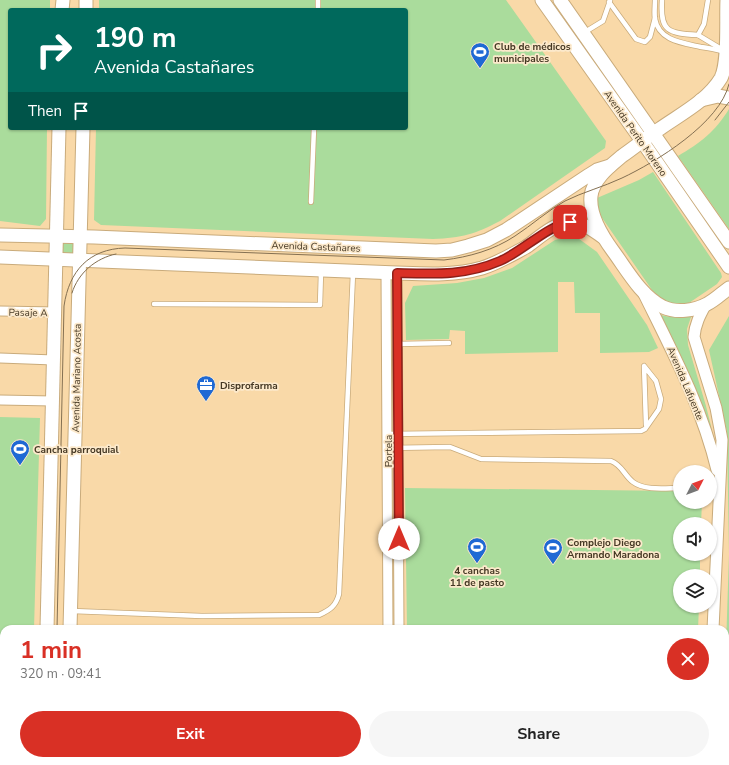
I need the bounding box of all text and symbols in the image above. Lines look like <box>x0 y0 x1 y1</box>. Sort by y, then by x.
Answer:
text: 190 m <box>94 19 177 57</box>
icon: right <box>28 24 80 76</box>
place label: Club de médicos municipales <box>494 40 571 66</box>
sports icon: Club de médicos municipales <box>469 41 491 69</box>
text: Avenida Castañares <box>94 55 255 79</box>
street label: Avenida Perito Moreno <box>600 88 670 180</box>
icon: arrive <box>70 100 92 122</box>
text: Then <box>28 101 62 121</box>
pin <box>553 205 587 239</box>
icon: arrive <box>559 211 581 233</box>
street label: Avenida Castañares <box>271 238 361 256</box>
street label: Pasaje A <box>8 306 48 320</box>
street label: Avenida Mariano Acosta <box>69 323 85 433</box>
street label: Avenida Lafuente <box>663 344 707 422</box>
office icon: Disprofarma <box>195 374 217 402</box>
place label: Disprofarma <box>220 379 278 393</box>
street label: Portela <box>382 435 396 467</box>
sports icon: Cancha parroquial <box>9 438 31 466</box>
place label: Cancha parroquial <box>34 443 119 457</box>
north arrow <box>673 465 717 509</box>
map controls <box>673 465 717 613</box>
button: sound <box>673 517 717 561</box>
position arrow <box>378 518 420 560</box>
sports icon: 4 canchas 11 de pasto <box>466 536 488 564</box>
place label: Complejo Diego Armando Maradona <box>567 536 659 562</box>
sports icon: Complejo Diego Armando Maradona <box>542 537 564 565</box>
place label: 4 canchas 11 de pasto <box>450 564 505 590</box>
button: layers <box>673 569 717 613</box>
text: 1 min <box>20 634 82 666</box>
button: close <box>667 638 709 680</box>
text: 320 m · 09:41 <box>20 665 102 683</box>
button: Exit <box>20 711 361 757</box>
button: Share <box>369 711 709 757</box>

